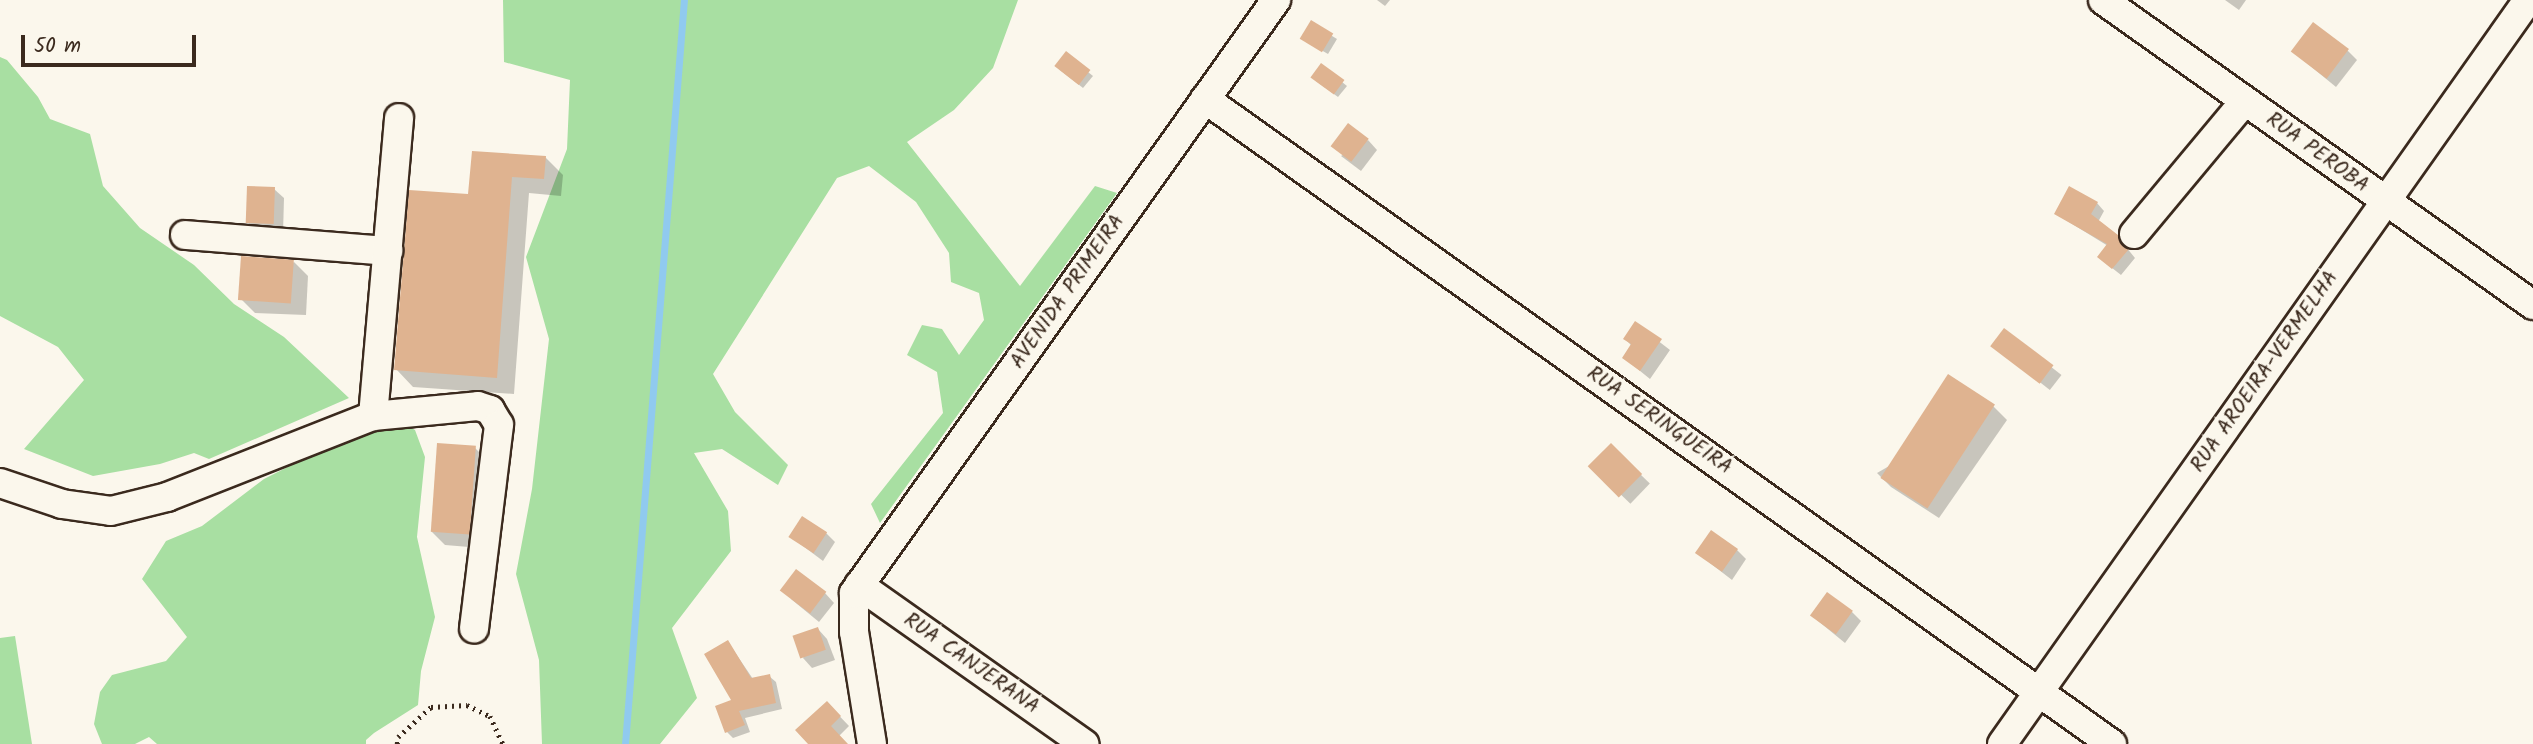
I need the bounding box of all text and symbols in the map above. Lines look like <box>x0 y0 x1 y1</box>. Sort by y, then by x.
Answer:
scale bar <box>24 21 200 65</box>
text: 50 m <box>34 30 81 63</box>
street label: RUA PEROBA <box>2261 107 2373 199</box>
street label: AVENIDA PRIMEIRA <box>1005 210 1131 374</box>
street label: RUA AROEIRA-VERMELHA <box>2186 266 2344 478</box>
street label: RUA SERINGUEIRA <box>1581 361 1737 481</box>
street label: RUA CANJERANA <box>898 608 1044 720</box>

